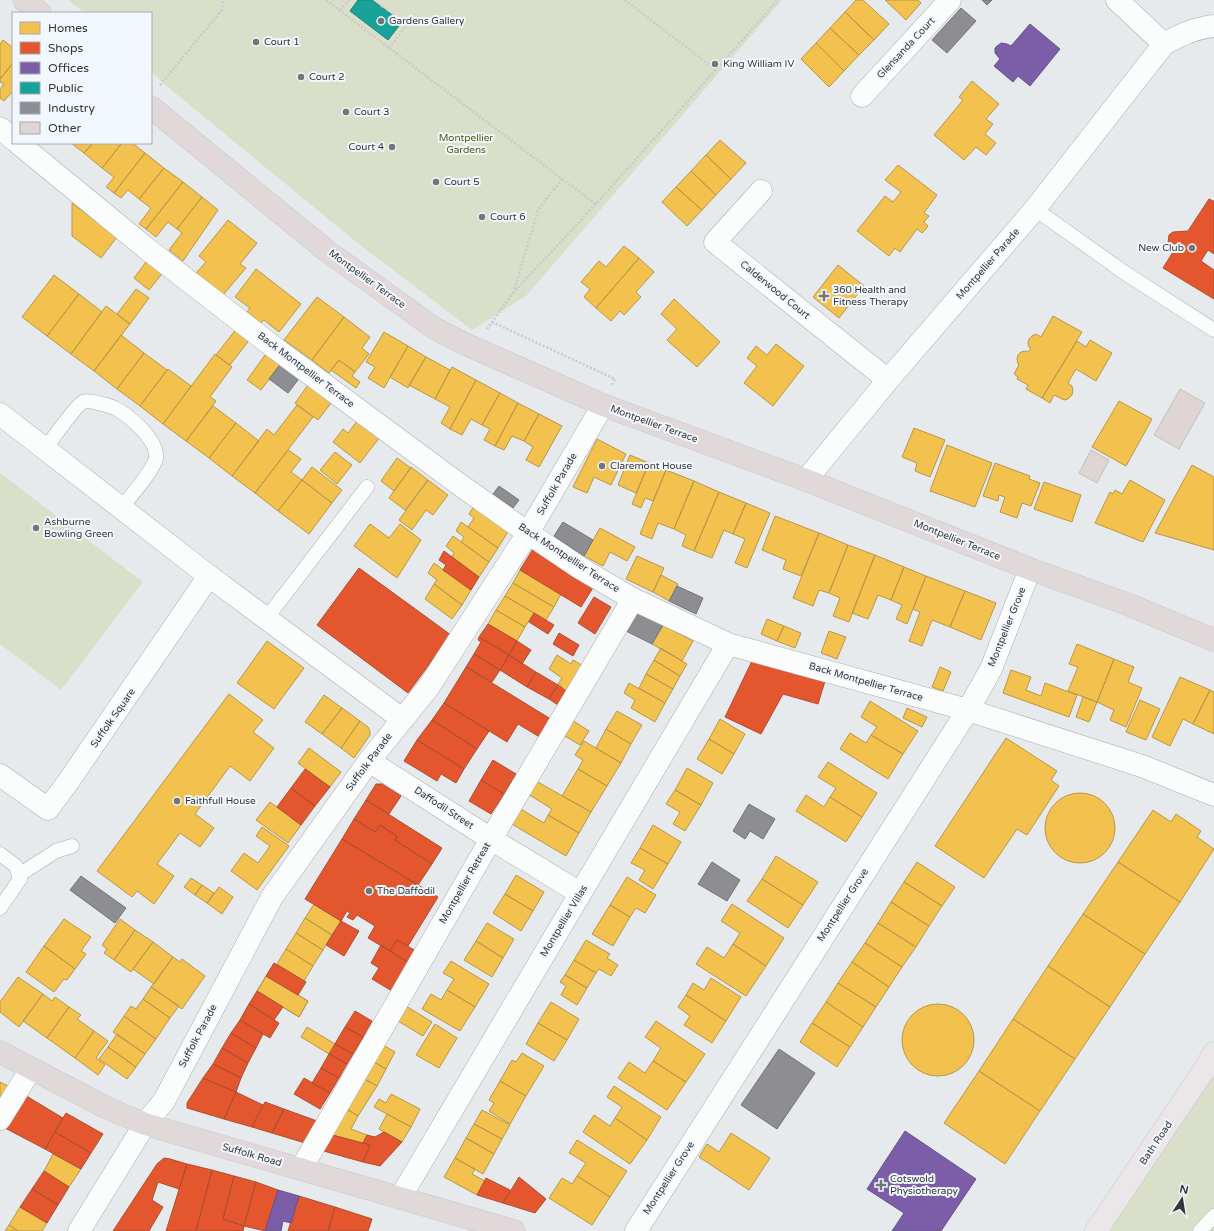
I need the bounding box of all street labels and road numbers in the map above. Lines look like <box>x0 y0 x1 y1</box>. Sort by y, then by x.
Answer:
street label: Glensanda Court <box>875 15 938 81</box>
street label: Montpellier Parade <box>954 226 1022 302</box>
street label: Montpellier Terrace <box>326 247 408 311</box>
street label: Calderwood Court <box>738 258 812 322</box>
street label: Back Montpellier Terrace <box>255 330 357 411</box>
street label: Montpellier Terrace <box>609 403 700 446</box>
street label: Suffolk Parade <box>534 451 580 517</box>
street label: Montpellier Terrace <box>912 517 1002 563</box>
street label: Back Montpellier Terrace <box>516 521 622 595</box>
street label: Montpellier Grove <box>986 585 1029 669</box>
street label: Back Montpellier Terrace <box>808 660 925 704</box>
street label: Suffolk Square <box>88 686 138 750</box>
street label: Suffolk Parade <box>343 730 395 793</box>
street label: Daffodil Street <box>412 784 476 832</box>
street label: Montpellier Retreat <box>437 840 493 926</box>
street label: Montpellier Grove <box>815 866 871 944</box>
street label: Montpellier Villas <box>538 883 590 959</box>
street label: Suffolk Parade <box>176 1002 220 1070</box>
street label: Bath Road <box>1137 1119 1175 1167</box>
street label: Montpellier Grove <box>641 1139 697 1217</box>
street label: Suffolk Road <box>221 1141 283 1169</box>

